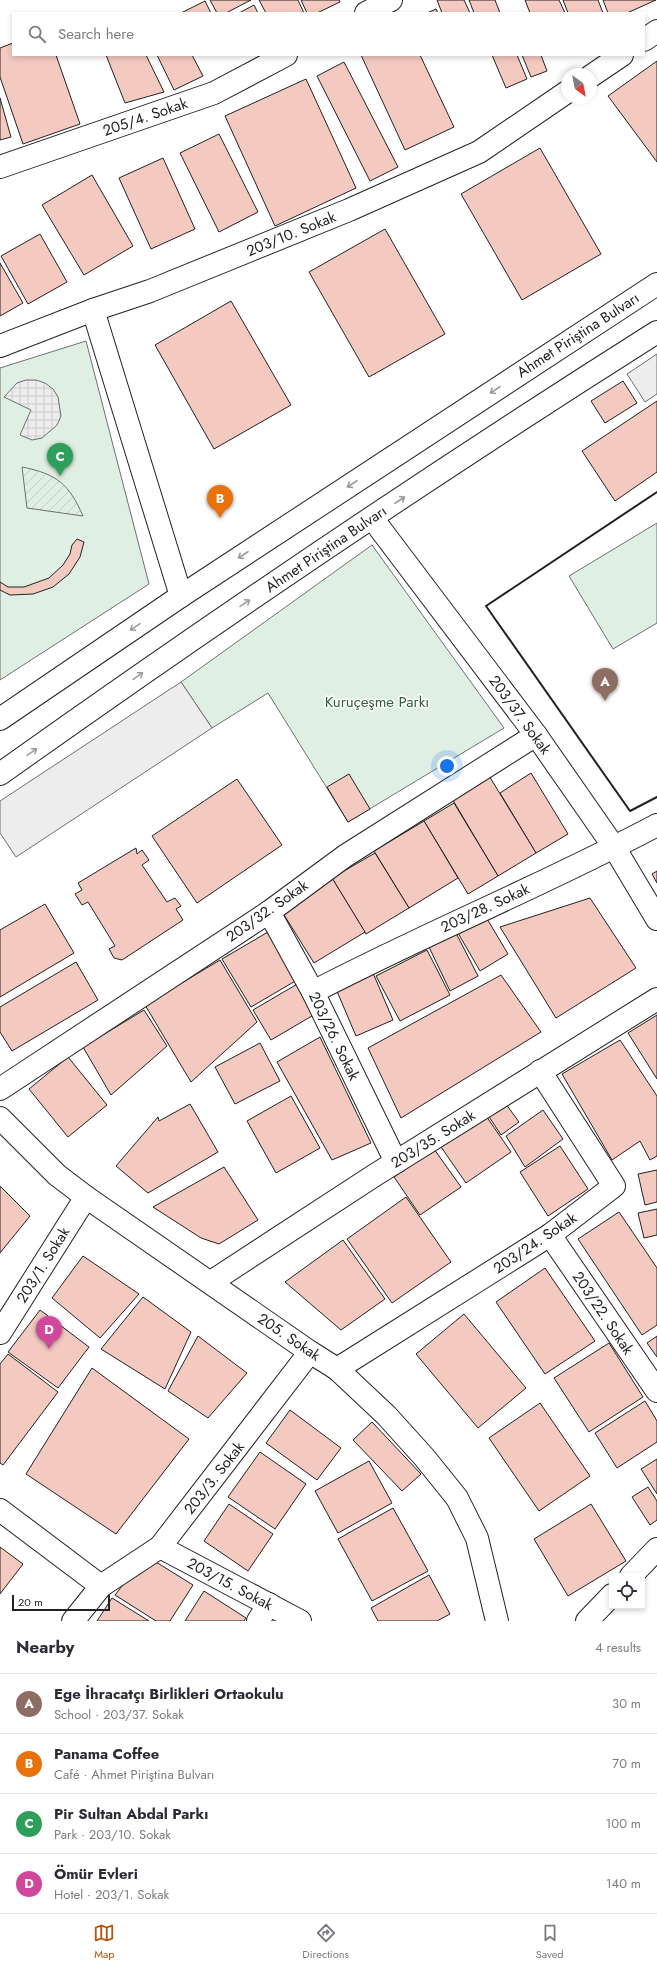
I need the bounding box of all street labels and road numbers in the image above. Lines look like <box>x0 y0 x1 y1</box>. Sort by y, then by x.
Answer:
street label: 205/4. Sokak <box>100 92 191 142</box>
street label: 203/10. Sokak <box>243 206 339 262</box>
street label: Ahmet Piriştina Bulvarı <box>512 287 644 383</box>
street label: Ahmet Piriştina Bulvarı <box>261 500 391 598</box>
street label: 203/37. Sokak <box>484 671 557 760</box>
street label: 203/32. Sokak <box>221 874 313 947</box>
street label: 203/28. Sokak <box>437 878 533 938</box>
street label: 203/26. Sokak <box>303 988 365 1084</box>
street label: 203/35. Sokak <box>387 1104 480 1174</box>
street label: 203/24. Sokak <box>489 1207 581 1279</box>
street label: 203/1. Sokak <box>11 1222 75 1307</box>
street label: 203/22. Sokak <box>567 1267 639 1359</box>
street label: 205. Sokak <box>253 1308 325 1366</box>
street label: 203/3. Sokak <box>179 1437 250 1519</box>
street label: 203/15. Sokak <box>183 1552 277 1616</box>

